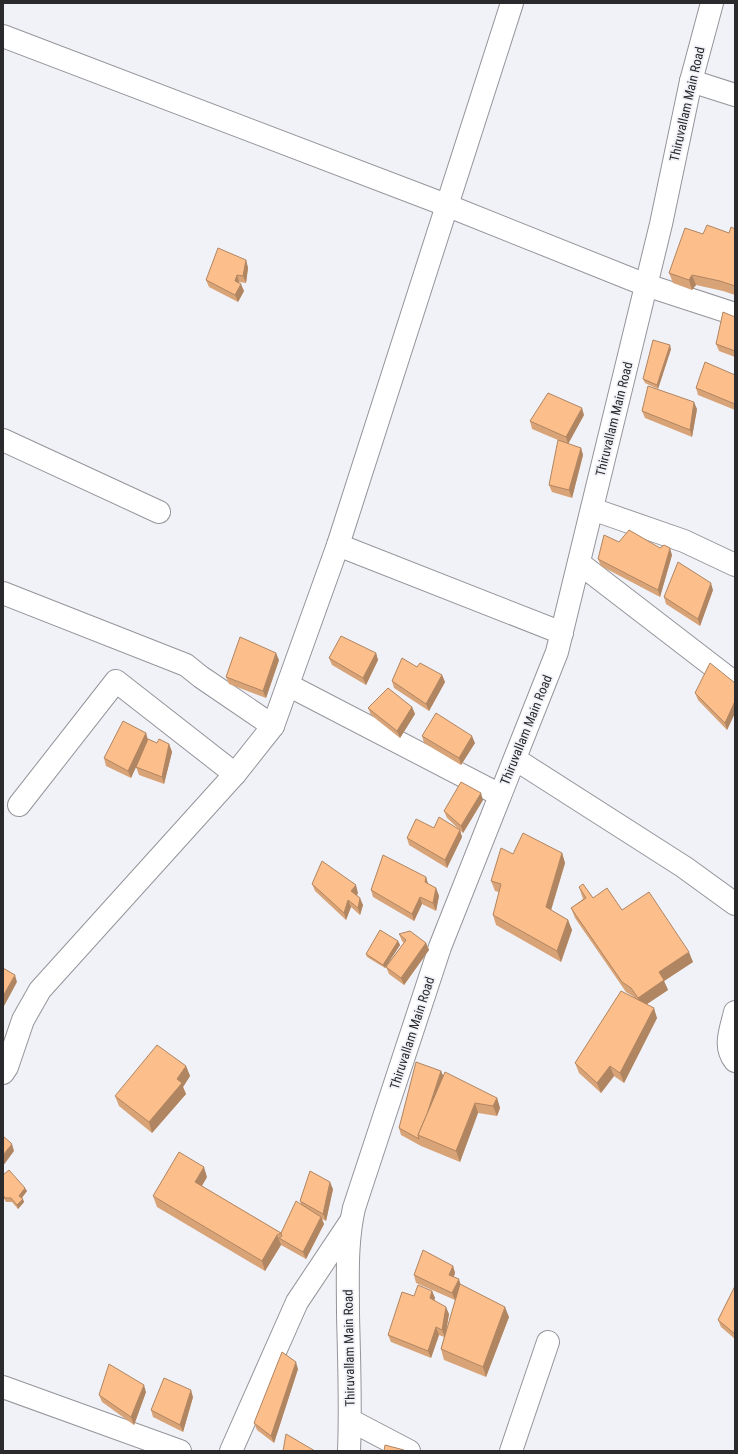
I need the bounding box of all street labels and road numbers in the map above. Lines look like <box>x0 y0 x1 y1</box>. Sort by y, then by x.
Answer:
street label: Thiruvallam Main Road <box>666 45 708 163</box>
street label: Thiruvallam Main Road <box>593 360 635 478</box>
street label: Thiruvallam Main Road <box>497 673 555 787</box>
street label: Thiruvallam Main Road <box>387 975 437 1091</box>
street label: Thiruvallam Main Road <box>340 1289 358 1407</box>

